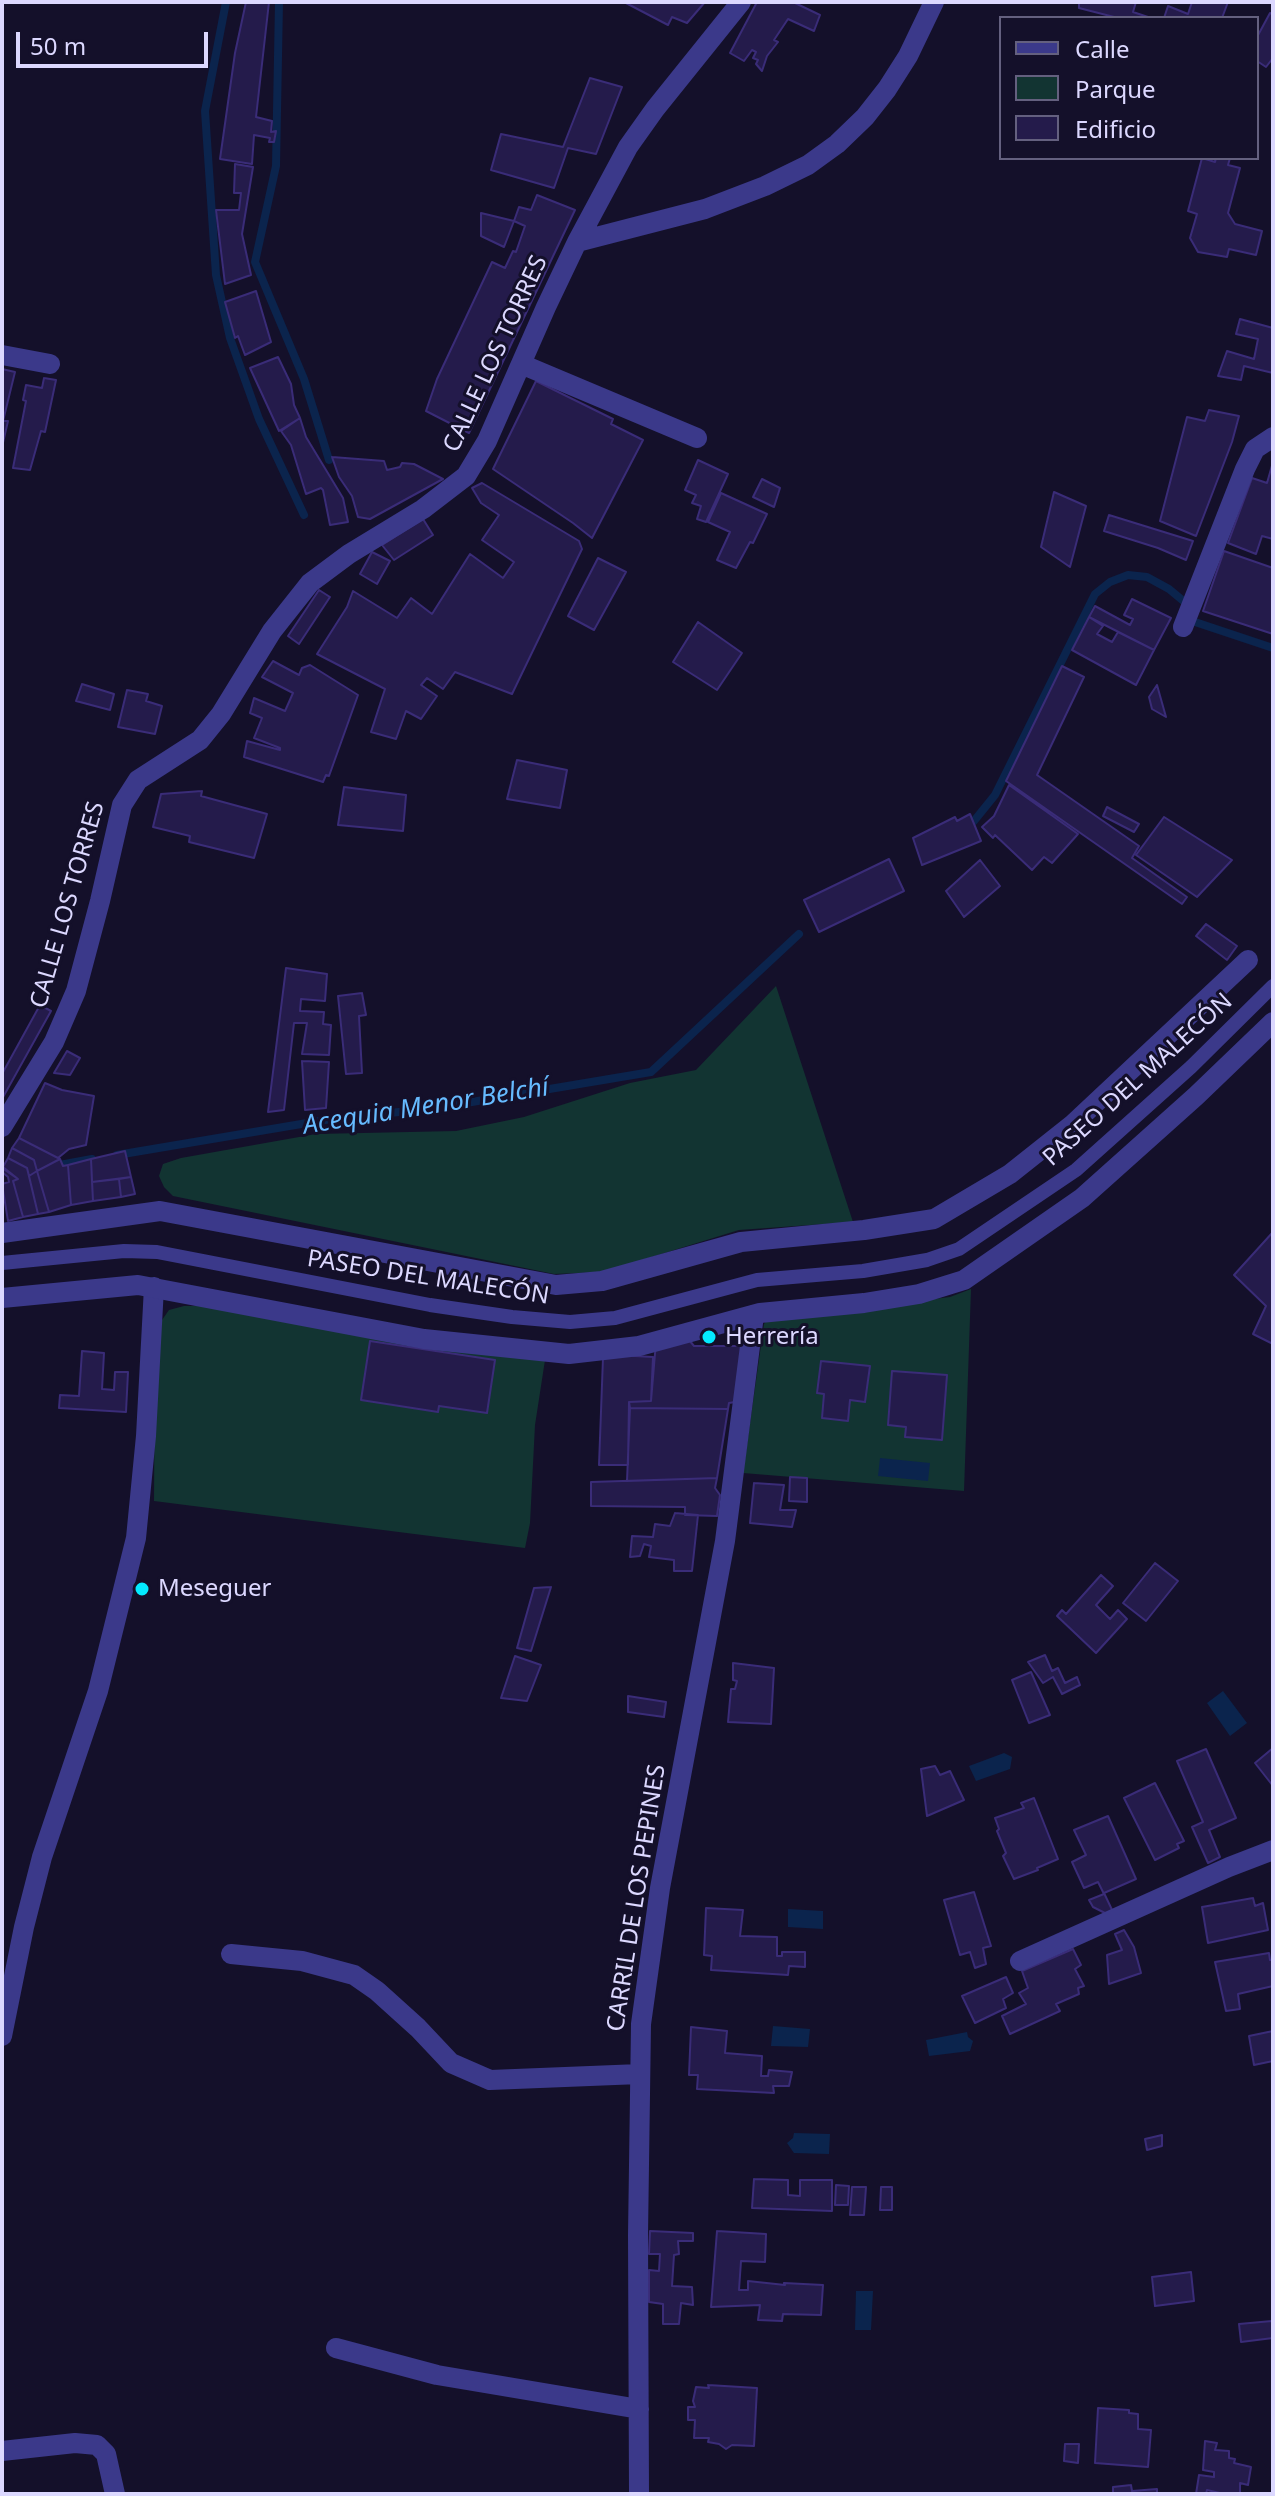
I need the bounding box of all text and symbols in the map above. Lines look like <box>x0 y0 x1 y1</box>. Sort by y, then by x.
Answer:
scale bar <box>20 16 212 66</box>
legend <box>999 16 1259 160</box>
text: 50 m <box>30 29 86 62</box>
text: Calle <box>1075 32 1130 65</box>
text: Parque <box>1075 72 1156 105</box>
text: Edificio <box>1075 112 1156 145</box>
street label: CALLE LOS TORRES <box>438 251 554 457</box>
street label: CALLE LOS TORRES <box>25 798 111 1012</box>
street label: PASEO DEL MALECÓN <box>1038 987 1238 1173</box>
water label: Acequia Menor Belchí <box>301 1072 551 1142</box>
street label: PASEO DEL MALECÓN <box>305 1245 551 1311</box>
place label: Herrería <box>725 1323 819 1351</box>
marker: Herrería <box>700 1328 718 1346</box>
place label: Meseguer <box>158 1575 271 1603</box>
marker: Meseguer <box>133 1580 151 1598</box>
street label: CARRIL DE LOS PEPINES <box>602 1762 672 2034</box>

